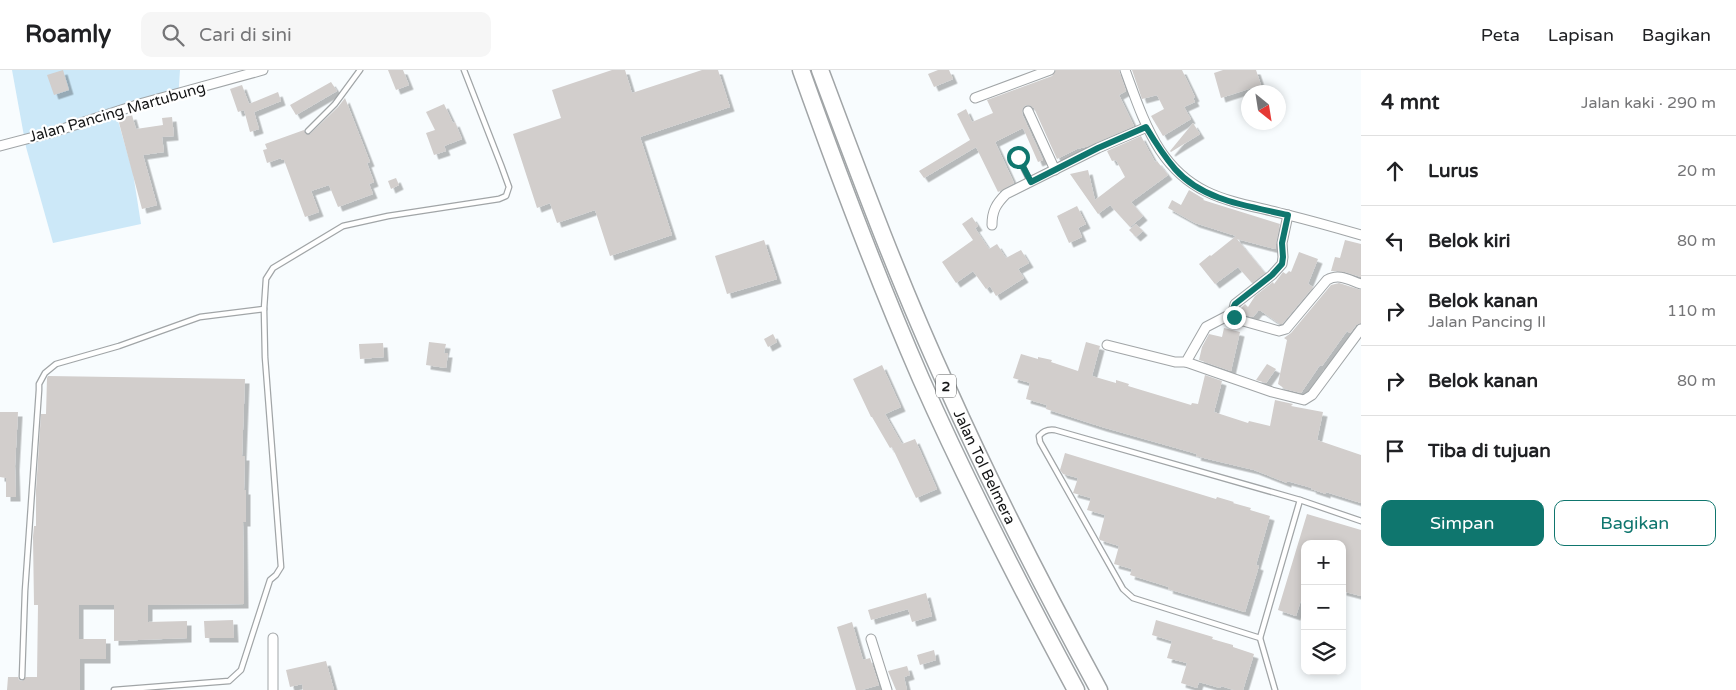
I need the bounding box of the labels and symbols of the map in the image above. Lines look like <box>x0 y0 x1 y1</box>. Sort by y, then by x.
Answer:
street label: Jalan Pancing Martubung <box>27 78 207 146</box>
north arrow <box>1241 85 1286 130</box>
route start <box>1007 146 1030 169</box>
route end <box>1223 306 1246 329</box>
road number: 2 <box>936 374 956 398</box>
street label: Jalan Tol Belmera <box>950 407 1020 527</box>

